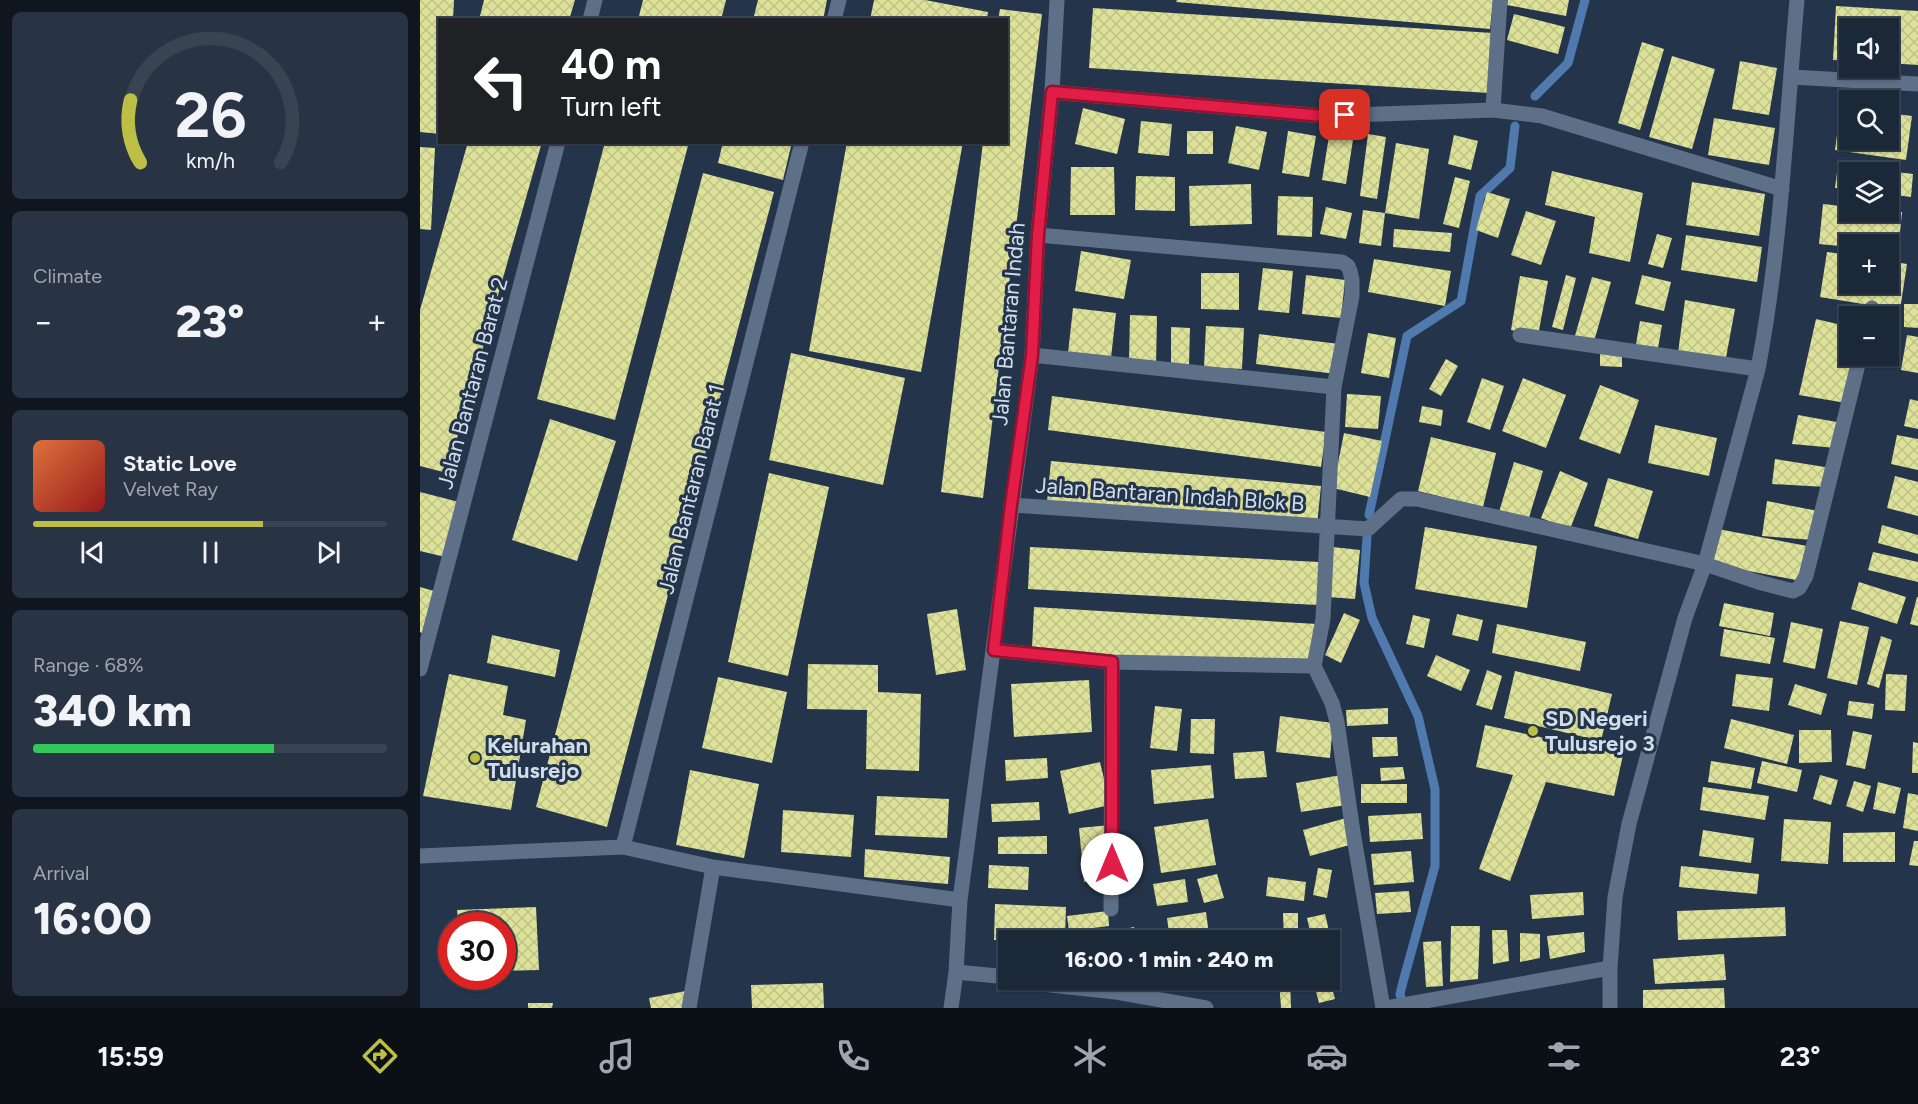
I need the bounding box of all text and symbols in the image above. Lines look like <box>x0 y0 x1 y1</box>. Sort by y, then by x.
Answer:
map controls <box>1839 18 1899 366</box>
button: sound <box>1839 18 1899 78</box>
text: 40 m <box>561 39 661 90</box>
icon: left <box>462 42 540 120</box>
text: 26 <box>174 78 246 153</box>
pin <box>1319 89 1370 140</box>
text: Turn left <box>561 90 661 123</box>
button: search <box>1839 90 1899 150</box>
icon: arrive <box>1328 98 1361 131</box>
text: km/h <box>186 148 234 173</box>
button: layers <box>1839 162 1899 222</box>
street label: Jalan Bantaran Indah <box>986 221 1031 427</box>
button: + <box>1839 234 1899 294</box>
text: Climate <box>33 264 102 288</box>
street label: Jalan Bantaran Barat 2 <box>431 274 514 492</box>
text: 23° <box>176 294 244 348</box>
text: − <box>33 302 54 341</box>
text: + <box>366 302 387 341</box>
button: − <box>1839 306 1899 366</box>
street label: Jalan Bantaran Barat 1 <box>652 381 731 597</box>
text: Static Love <box>123 450 237 477</box>
street label: Jalan Bantaran Indah Blok B <box>1034 472 1305 517</box>
text: Velvet Ray <box>123 477 218 501</box>
icon: previous <box>76 536 109 569</box>
icon: pause <box>194 536 227 569</box>
icon: next <box>312 536 345 569</box>
text: Range · 68% <box>33 653 144 677</box>
text: 340 km <box>33 683 192 737</box>
place label: SD Negeri Tulusrejo 3 <box>1545 705 1655 757</box>
marker: SD Negeri Tulusrejo 3 <box>1526 724 1540 738</box>
place label: Kelurahan Tulusrejo <box>487 732 588 784</box>
marker: Kelurahan Tulusrejo <box>468 751 482 765</box>
position arrow <box>1080 832 1144 896</box>
text: Arrival <box>33 861 89 885</box>
text: 16:00 <box>33 891 152 945</box>
speed limit sign: 30 <box>438 912 516 990</box>
text: 16:00 · 1 min · 240 m <box>1065 946 1273 973</box>
icon: directions <box>359 1035 401 1077</box>
icon: music <box>596 1035 638 1077</box>
icon: phone <box>832 1035 874 1077</box>
icon: climate <box>1069 1035 1111 1077</box>
icon: car <box>1306 1035 1348 1077</box>
icon: filters <box>1543 1035 1585 1077</box>
text: 15:59 <box>97 1040 164 1073</box>
text: 23° <box>1780 1040 1821 1073</box>

